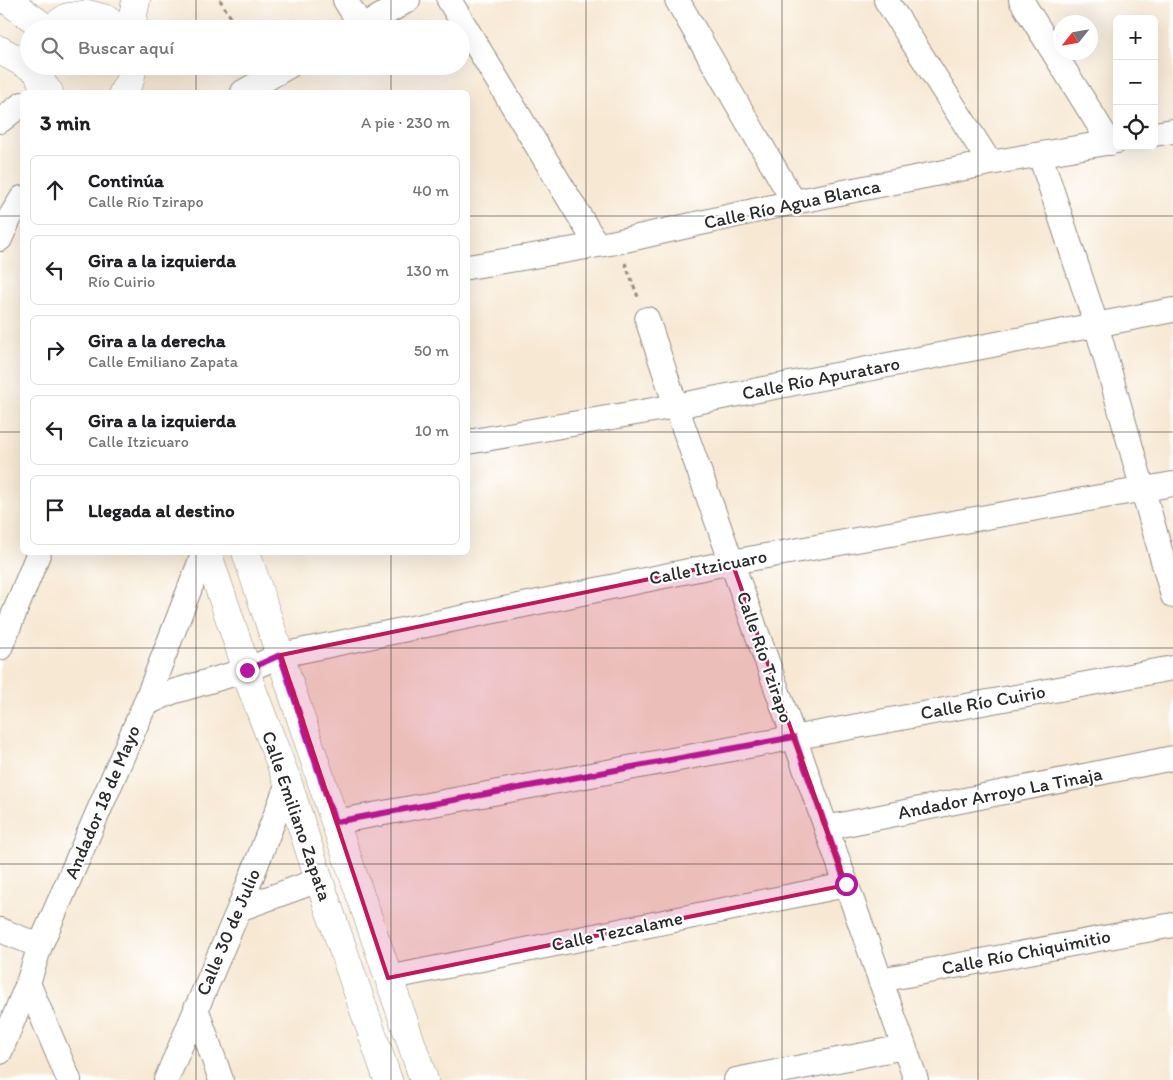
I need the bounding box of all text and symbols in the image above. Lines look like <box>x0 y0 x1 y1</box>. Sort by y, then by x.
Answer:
north arrow <box>1053 15 1098 60</box>
map controls <box>1113 15 1158 150</box>
button: + <box>1113 15 1158 60</box>
search box <box>20 20 470 75</box>
icon: search <box>38 34 66 62</box>
text: Buscar aquí <box>78 36 174 59</box>
button: − <box>1113 60 1158 105</box>
button: locate <box>1113 105 1158 150</box>
text: 3 min <box>40 110 90 135</box>
text: A pie · 230 m <box>361 113 450 132</box>
text: Continúa <box>88 169 164 192</box>
street label: Calle Río Agua Blanca <box>702 174 882 234</box>
icon: ahead <box>41 176 69 204</box>
text: 40 m <box>412 181 449 200</box>
text: Calle Río Tzirapo <box>88 192 204 211</box>
text: Gira a la izquierda <box>88 249 236 272</box>
icon: left <box>41 256 69 284</box>
text: 130 m <box>406 261 449 280</box>
text: Río Cuirio <box>88 272 155 291</box>
text: Gira a la derecha <box>88 329 226 352</box>
icon: right <box>41 336 69 364</box>
text: 50 m <box>414 341 449 360</box>
street label: Calle Río Apurataro <box>740 351 902 405</box>
text: Calle Emiliano Zapata <box>88 352 238 371</box>
text: Gira a la izquierda <box>88 409 236 432</box>
icon: left <box>41 416 69 444</box>
text: 10 m <box>415 421 449 440</box>
text: Calle Itzicuaro <box>88 432 189 451</box>
icon: arrive <box>41 496 69 524</box>
text: Llegada al destino <box>88 499 235 522</box>
street label: Calle Itzicuaro <box>647 544 769 590</box>
street label: Calle Río Tzirapo <box>732 588 798 726</box>
route end <box>236 659 259 682</box>
street label: Calle Río Cuirio <box>919 680 1047 724</box>
street label: Andador 18 de Mayo <box>59 722 145 882</box>
street label: Calle Emiliano Zapata <box>257 728 337 904</box>
street label: Andador Arroyo La Tinaja <box>896 762 1104 824</box>
street label: Calle 30 de Julio <box>191 865 265 999</box>
route start <box>835 873 858 896</box>
street label: Calle Tezcalame <box>549 906 685 956</box>
street label: Calle Río Chiquimitio <box>940 924 1112 980</box>

